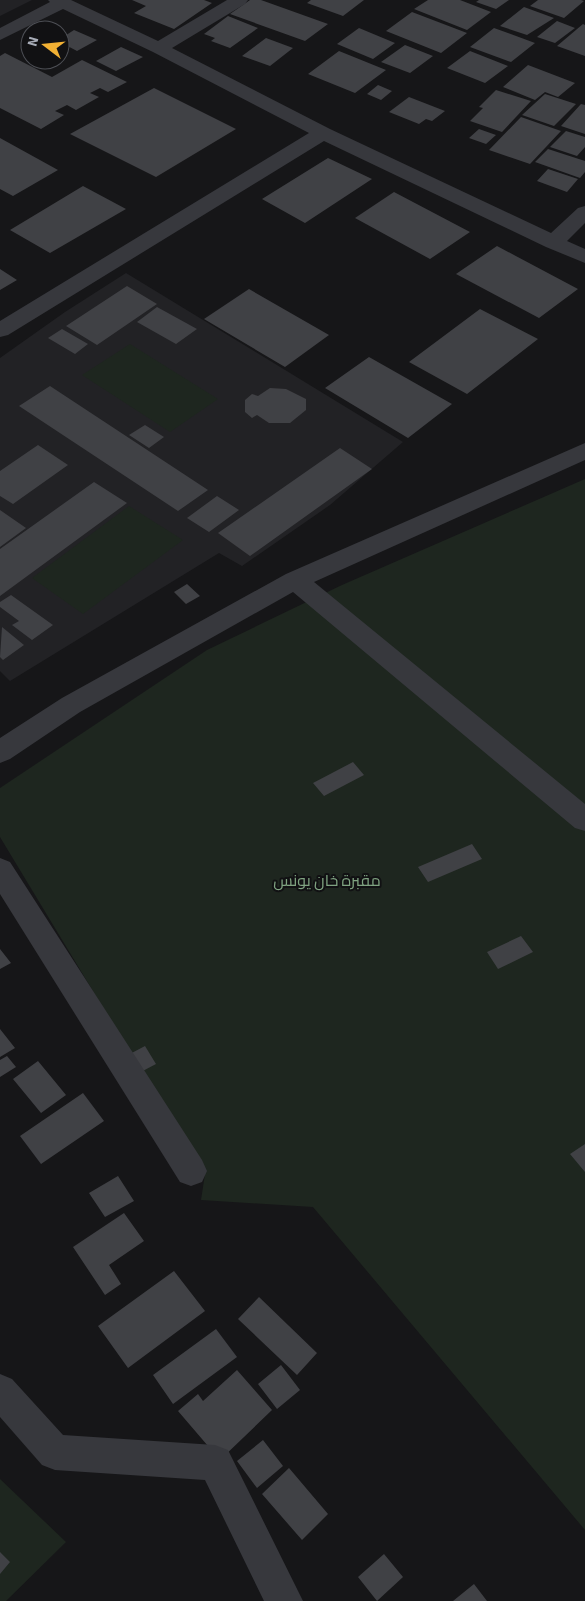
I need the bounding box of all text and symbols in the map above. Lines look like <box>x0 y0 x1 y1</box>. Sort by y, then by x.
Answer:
north arrow <box>20 20 70 70</box>
text: N <box>23 34 44 49</box>
park label: مقبرة خان يونس <box>273 870 381 892</box>

